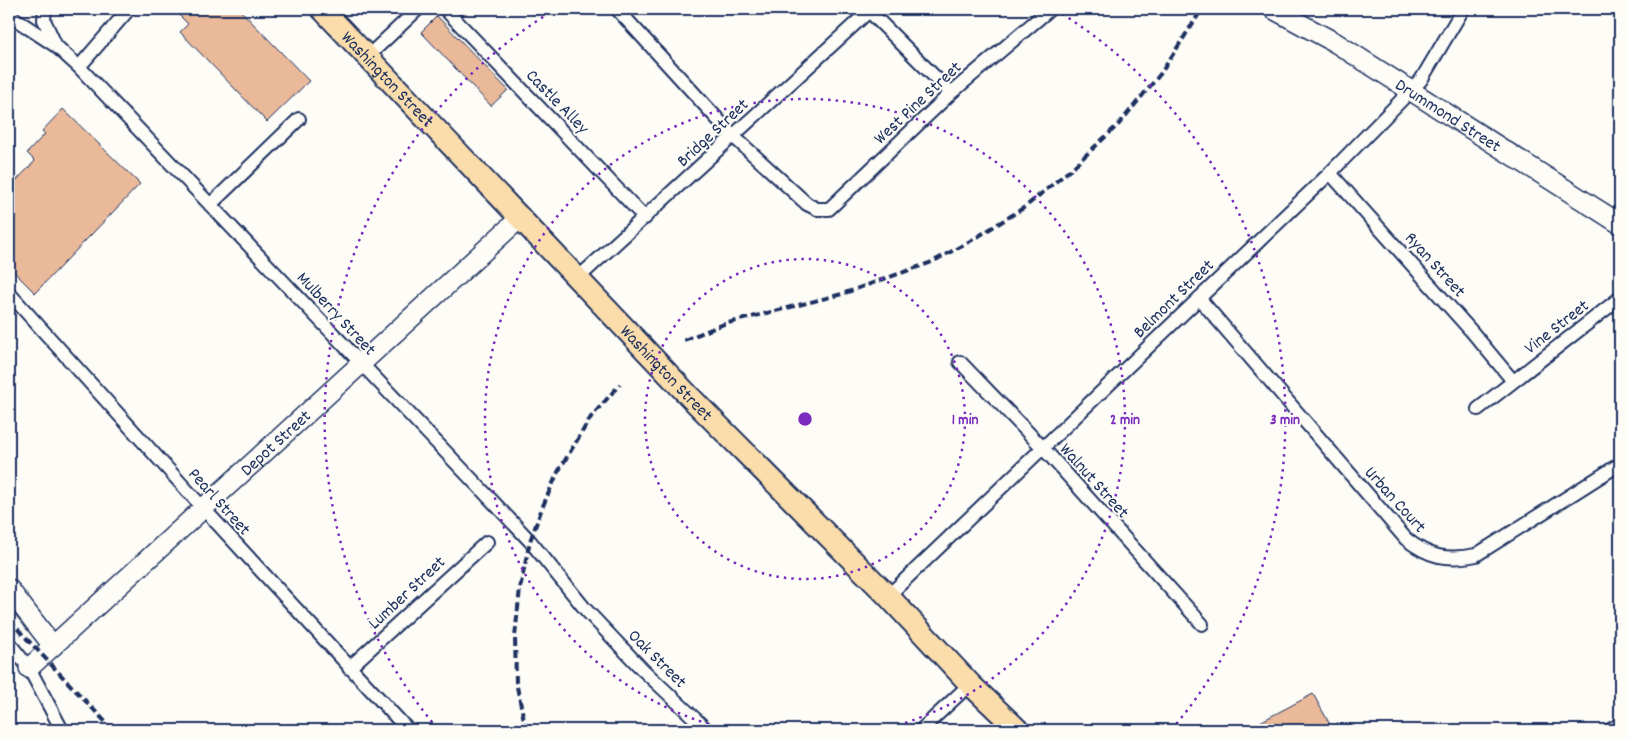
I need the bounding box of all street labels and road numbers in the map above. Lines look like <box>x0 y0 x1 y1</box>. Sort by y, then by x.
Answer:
street label: Washington Street <box>334 26 439 135</box>
street label: West Pine Street <box>869 56 968 151</box>
street label: Castle Alley <box>519 65 594 141</box>
street label: Drummond Street <box>1389 74 1505 160</box>
street label: Bridge Street <box>672 94 756 174</box>
street label: Ryan Street <box>1398 227 1471 304</box>
street label: Belmont Street <box>1129 254 1221 345</box>
street label: Mulberry Street <box>290 267 381 363</box>
street label: Vine Street <box>1520 294 1595 361</box>
street label: Washington Street <box>613 320 718 428</box>
street label: Depot Street <box>236 405 318 483</box>
street label: Walnut Street <box>1053 439 1134 525</box>
street label: Urban Court <box>1357 462 1431 540</box>
street label: Pearl Street <box>181 463 256 542</box>
street label: Lumber Street <box>363 551 452 636</box>
street label: Oak Street <box>621 625 691 695</box>

